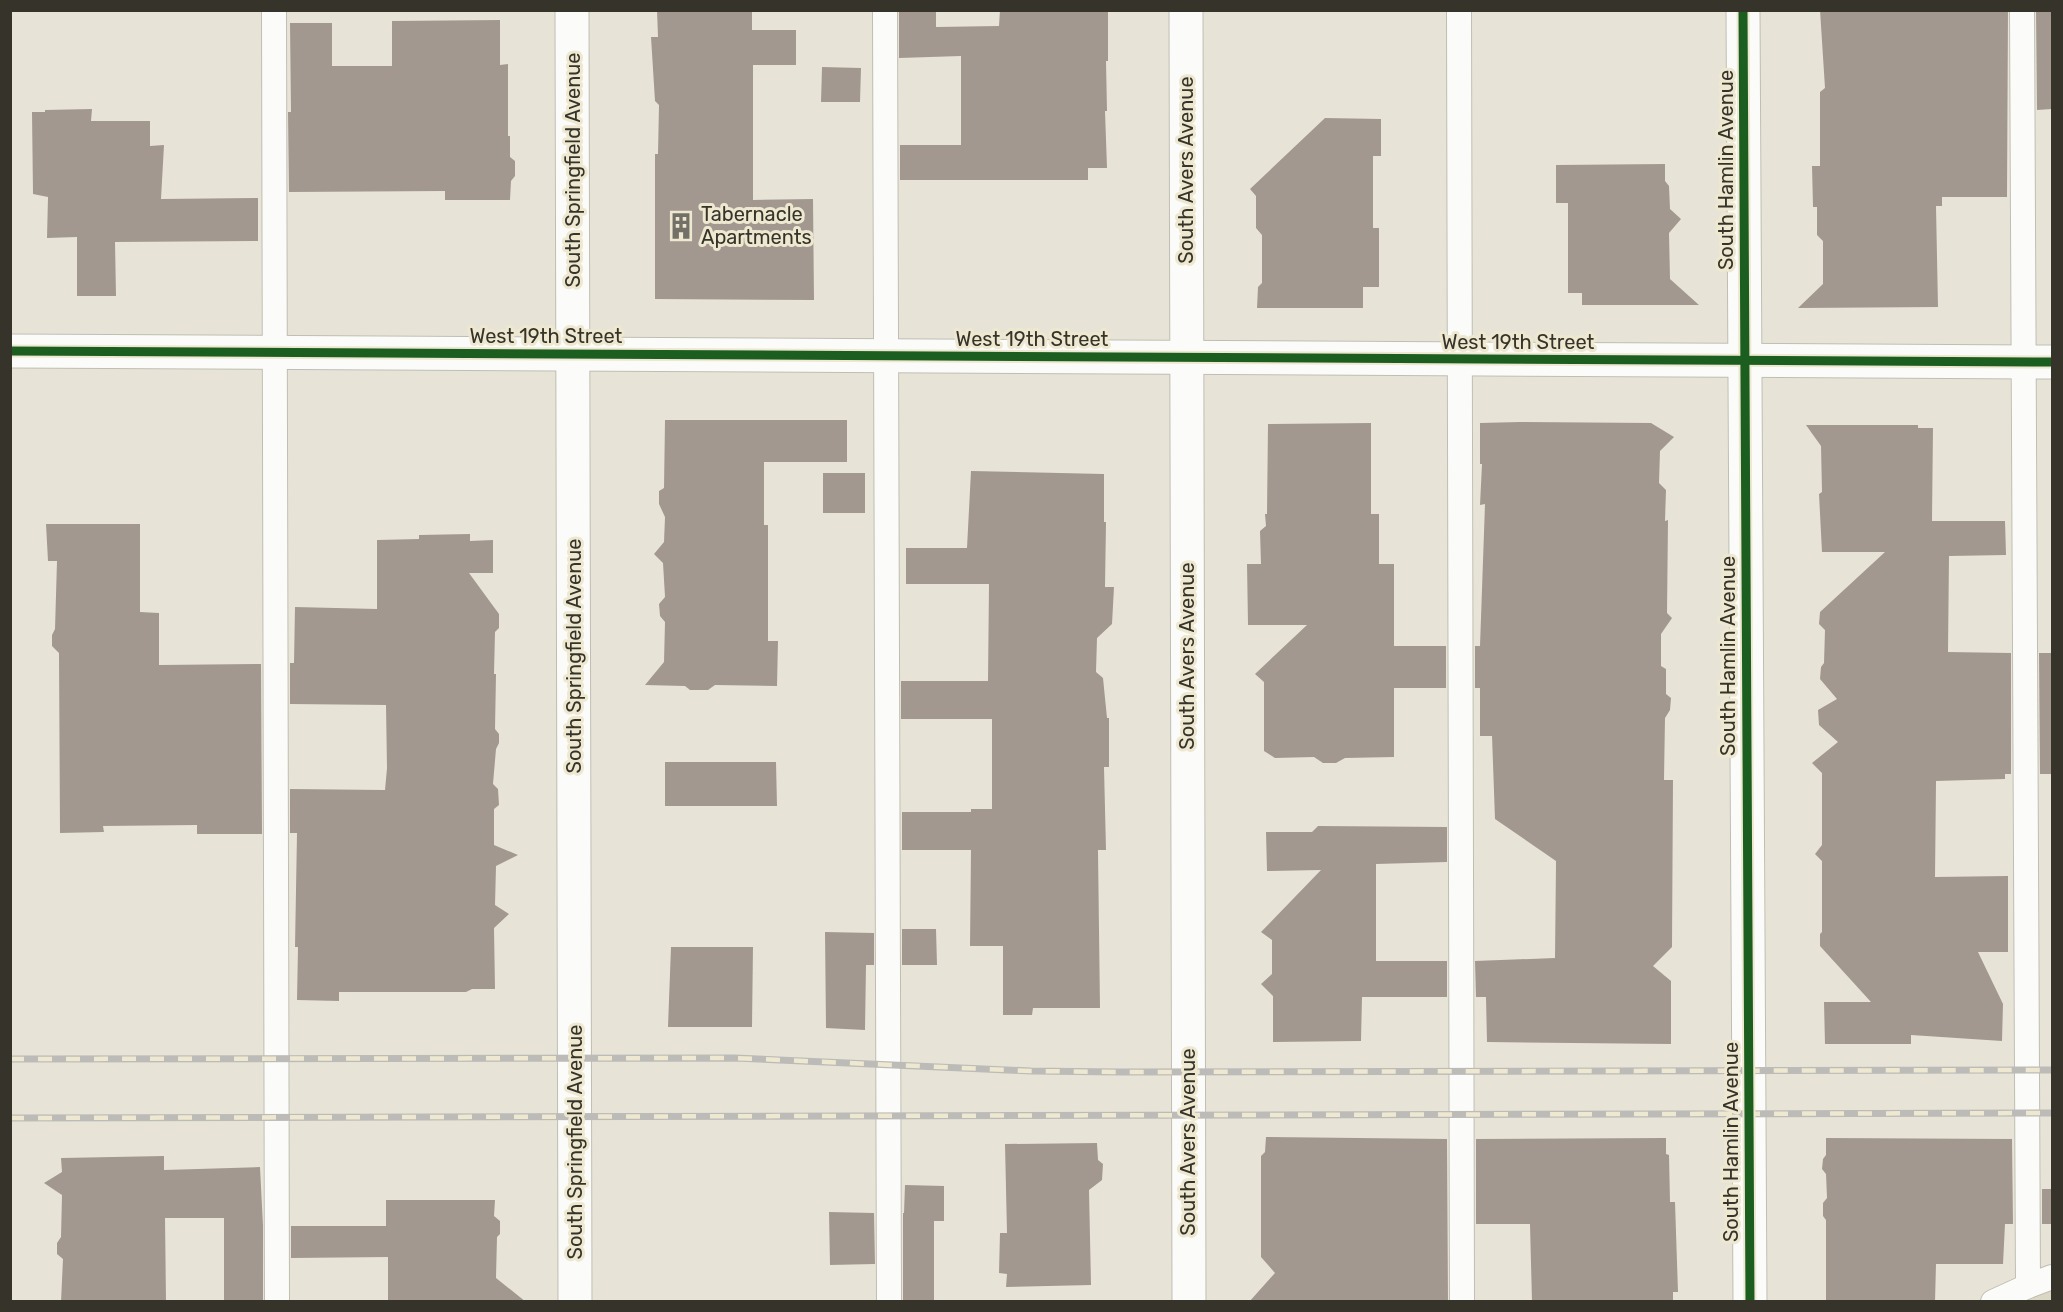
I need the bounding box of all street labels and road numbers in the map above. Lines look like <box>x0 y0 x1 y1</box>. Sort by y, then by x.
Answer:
street label: South Springfield Avenue <box>561 52 585 288</box>
street label: South Hamlin Avenue <box>1714 70 1738 270</box>
street label: South Avers Avenue <box>1174 76 1198 264</box>
street label: West 19th Street <box>470 324 623 348</box>
street label: West 19th Street <box>956 327 1109 351</box>
street label: West 19th Street <box>1442 330 1595 354</box>
street label: South Springfield Avenue <box>562 538 586 774</box>
street label: South Hamlin Avenue <box>1716 556 1740 756</box>
street label: South Avers Avenue <box>1175 562 1199 750</box>
street label: South Springfield Avenue <box>563 1024 587 1260</box>
street label: South Hamlin Avenue <box>1719 1042 1743 1242</box>
street label: South Avers Avenue <box>1176 1048 1200 1236</box>

